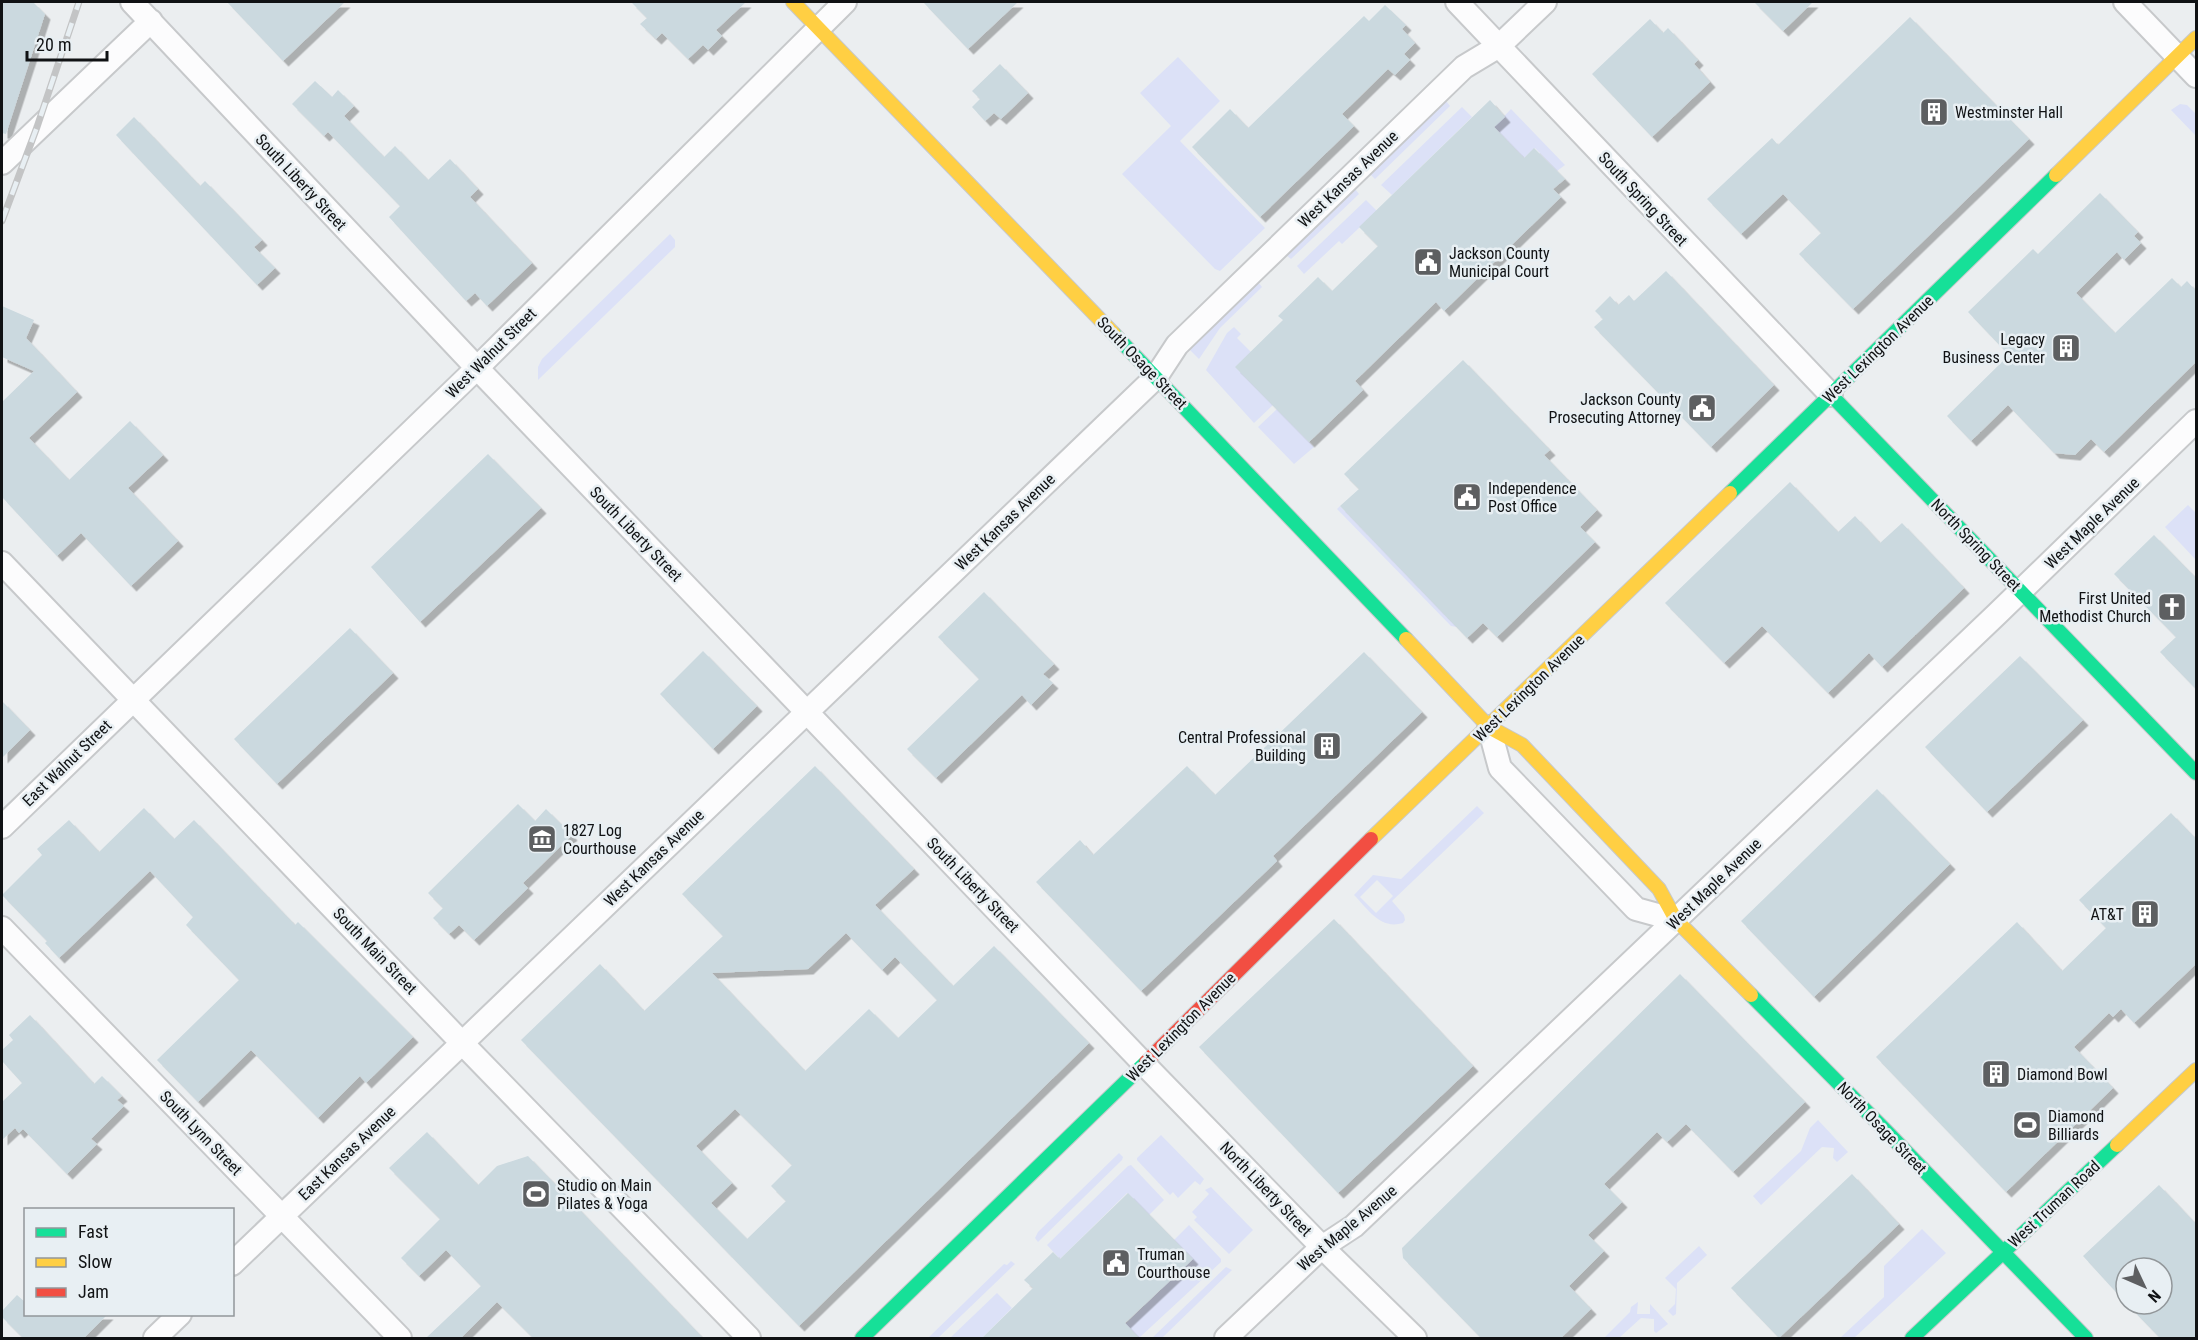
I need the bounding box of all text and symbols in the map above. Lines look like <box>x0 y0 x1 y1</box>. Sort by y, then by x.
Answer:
scale bar <box>27 24 106 62</box>
text: 20 m <box>36 34 71 55</box>
building icon: Westminster Hall <box>1918 96 1950 128</box>
place label: Westminster Hall <box>1955 103 2063 122</box>
street label: West Kansas Avenue <box>1294 127 1402 231</box>
street label: South Liberty Street <box>252 130 351 234</box>
street label: South Spring Street <box>1595 148 1692 250</box>
place label: Jackson County Municipal Court <box>1449 244 1550 281</box>
public building icon: Jackson County Municipal Court <box>1412 246 1444 278</box>
street label: West Lexington Avenue <box>1819 291 1937 407</box>
street label: West Walnut Street <box>442 304 540 402</box>
street label: South Osage Street <box>1093 313 1191 413</box>
place label: Legacy Business Center <box>1943 330 2045 367</box>
building icon: Legacy Business Center <box>2050 332 2082 364</box>
place label: Jackson County Prosecuting Attorney <box>1549 390 1681 427</box>
public building icon: Jackson County Prosecuting Attorney <box>1686 392 1718 424</box>
street label: West Kansas Avenue <box>951 470 1059 574</box>
street label: West Maple Avenue <box>2041 473 2143 573</box>
place label: Independence Post Office <box>1488 479 1576 516</box>
public building icon: Independence Post Office <box>1451 481 1483 513</box>
street label: South Liberty Street <box>586 483 686 586</box>
street label: North Spring Street <box>1927 495 2025 595</box>
place label: First United Methodist Church <box>2039 589 2151 626</box>
church icon: First United Methodist Church <box>2156 591 2188 623</box>
street label: West Lexington Avenue <box>1470 630 1588 746</box>
street label: East Walnut Street <box>19 716 116 810</box>
place label: Central Professional Building <box>1178 728 1306 765</box>
building icon: Central Professional Building <box>1311 730 1343 762</box>
street label: West Kansas Avenue <box>600 806 708 910</box>
place label: 1827 Log Courthouse <box>563 821 636 858</box>
museum icon: 1827 Log Courthouse <box>526 823 558 855</box>
street label: South Liberty Street <box>923 834 1023 937</box>
street label: West Maple Avenue <box>1663 834 1765 934</box>
building icon: AT&T <box>2129 898 2161 930</box>
street label: South Main Street <box>329 904 421 998</box>
place label: AT&T <box>2090 905 2124 924</box>
street label: West Lexington Avenue <box>1122 968 1240 1086</box>
building icon: Diamond Bowl <box>1980 1058 2012 1090</box>
place label: Diamond Bowl <box>2017 1065 2108 1084</box>
street label: North Osage Street <box>1833 1078 1931 1178</box>
street label: South Lynn Street <box>156 1087 246 1179</box>
street label: East Kansas Avenue <box>295 1102 399 1204</box>
place label: Diamond Billiards <box>2048 1107 2104 1144</box>
sports icon: Diamond Billiards <box>2011 1109 2043 1141</box>
street label: North Liberty Street <box>1216 1138 1316 1240</box>
street label: West Truman Road <box>2004 1157 2104 1251</box>
place label: Studio on Main Pilates & Yoga <box>557 1176 652 1213</box>
sports icon: Studio on Main Pilates & Yoga <box>520 1178 552 1210</box>
street label: West Maple Avenue <box>1294 1181 1400 1275</box>
legend <box>24 1208 234 1316</box>
text: Fast <box>78 1221 109 1242</box>
place label: Truman Courthouse <box>1137 1245 1210 1282</box>
public building icon: Truman Courthouse <box>1100 1247 1132 1279</box>
text: Slow <box>78 1251 113 1272</box>
north arrow <box>2114 1256 2174 1316</box>
text: Jam <box>78 1281 109 1302</box>
text: N <box>2144 1286 2165 1306</box>

